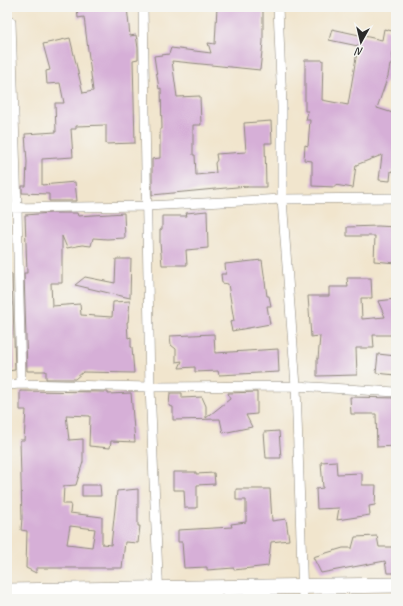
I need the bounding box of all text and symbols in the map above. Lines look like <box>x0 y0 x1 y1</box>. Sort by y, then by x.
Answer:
north arrow <box>341 22 381 62</box>
text: N <box>353 44 364 59</box>

